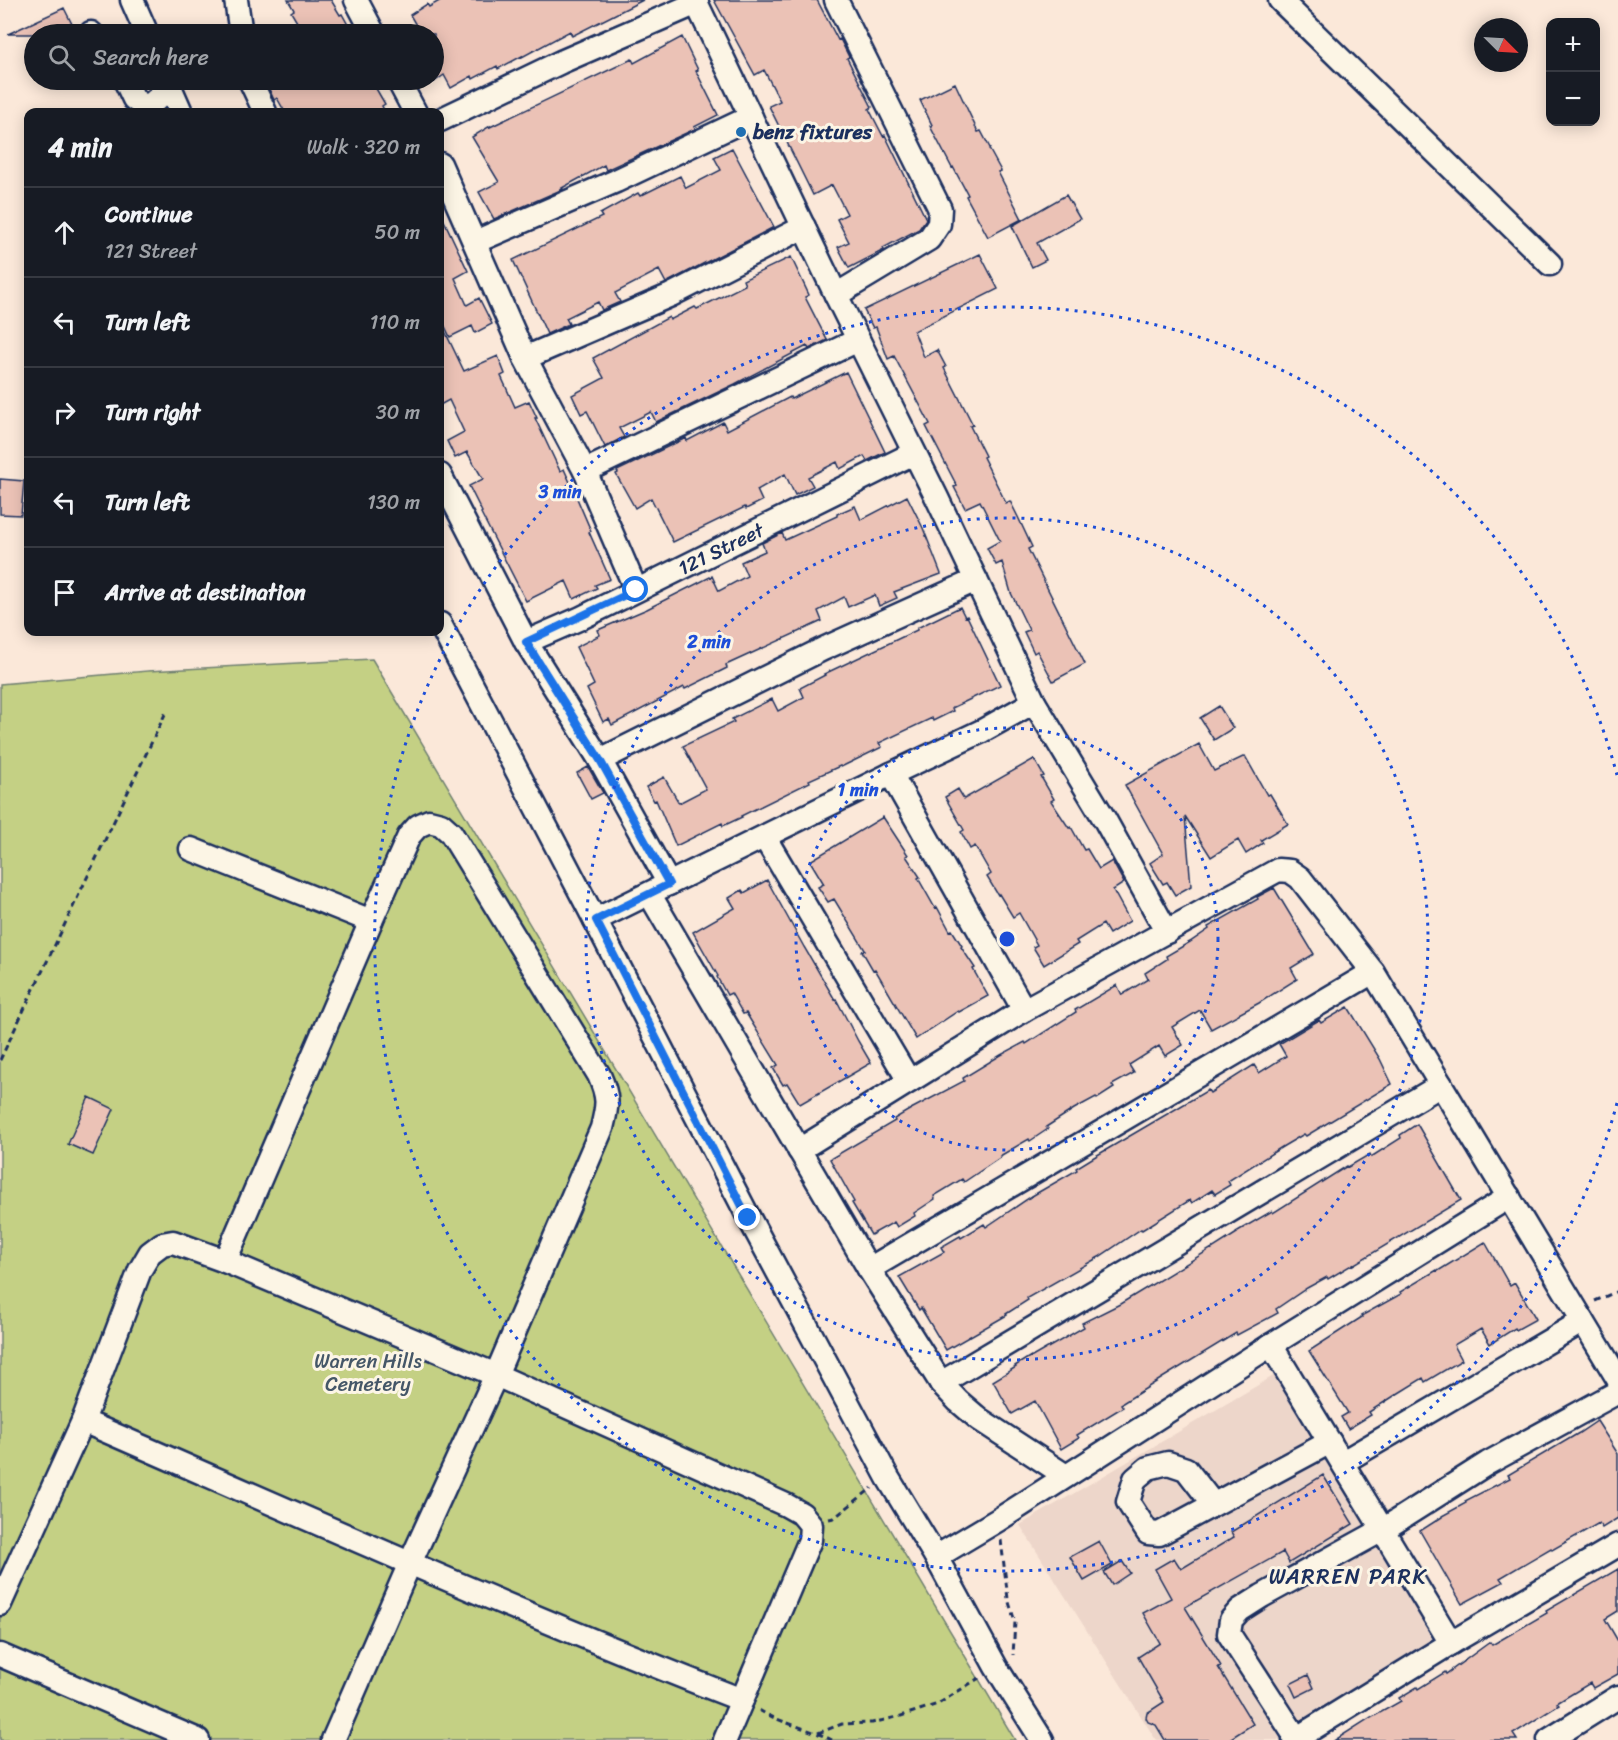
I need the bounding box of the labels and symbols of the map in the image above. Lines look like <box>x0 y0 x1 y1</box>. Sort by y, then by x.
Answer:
north arrow <box>1474 18 1528 72</box>
place label: benz fixtures <box>752 115 873 150</box>
marker: benz fixtures <box>734 125 748 139</box>
text: 3 min <box>537 476 582 508</box>
street label: 121 Street <box>672 512 771 585</box>
route start <box>622 576 648 602</box>
text: 2 min <box>686 626 731 658</box>
text: 1 min <box>838 774 879 806</box>
centre of rings <box>997 929 1017 949</box>
route end <box>734 1204 760 1230</box>
park label: Warren Hills Cemetery <box>314 1344 423 1402</box>
district label: WARREN PARK <box>1269 1557 1427 1596</box>

